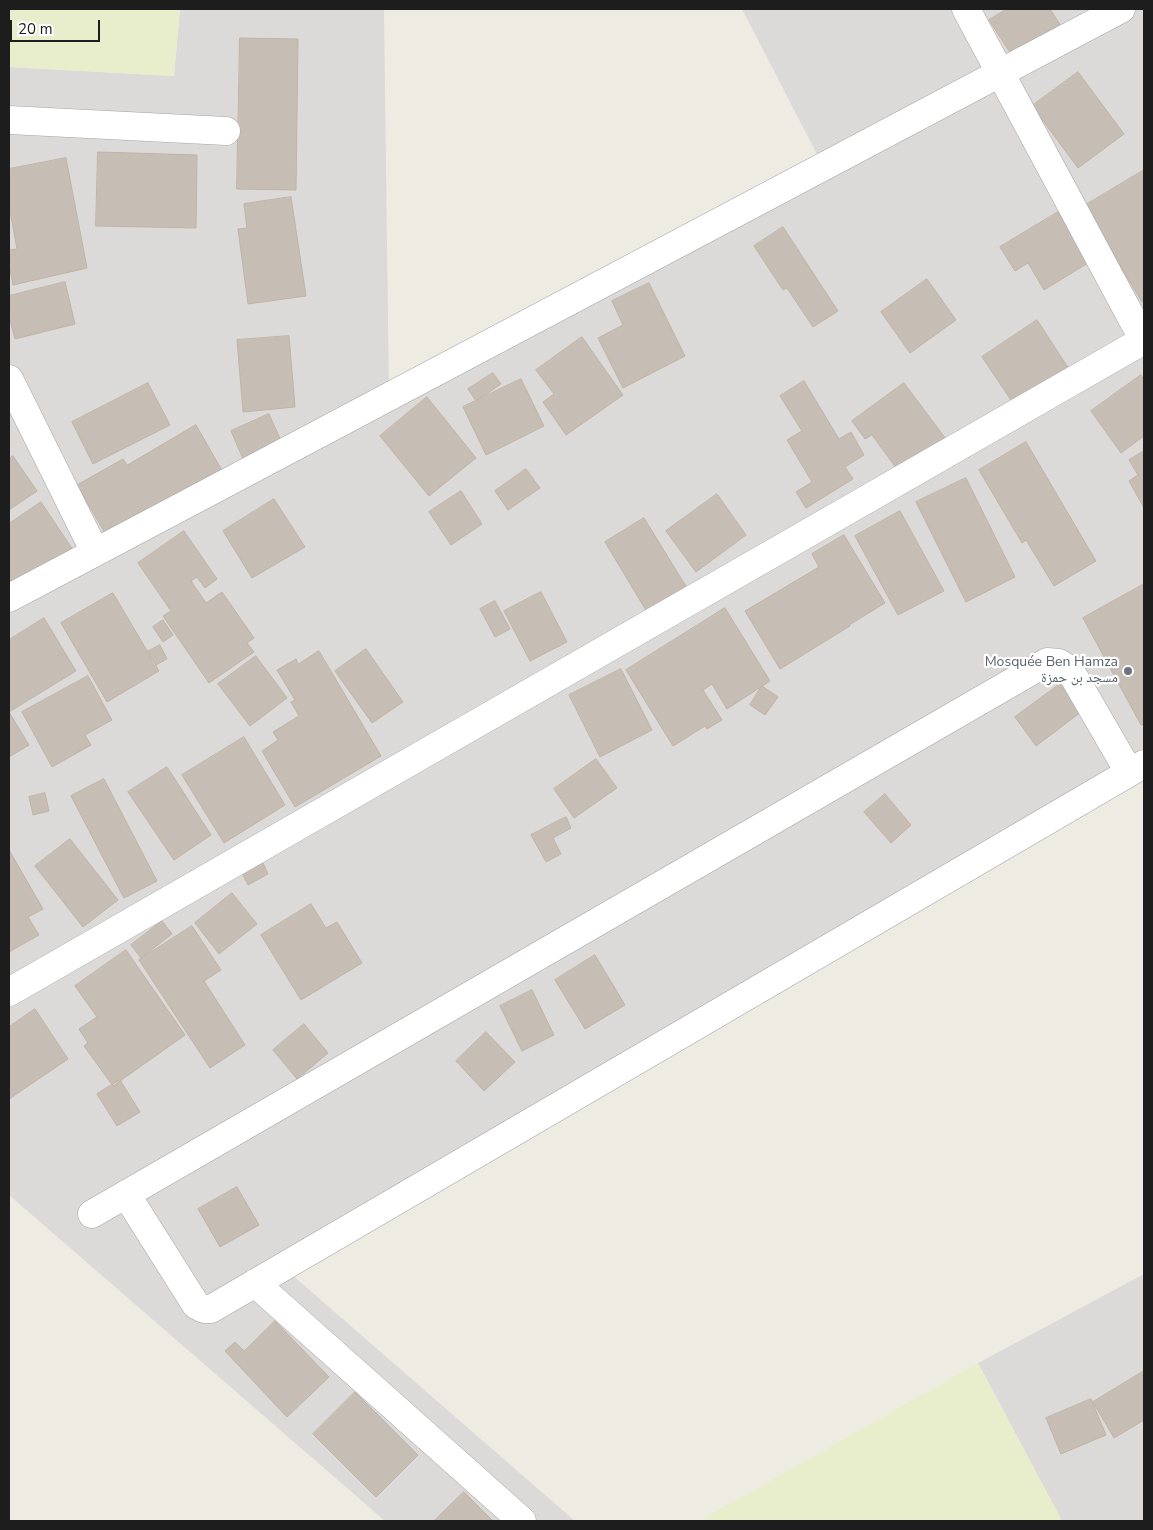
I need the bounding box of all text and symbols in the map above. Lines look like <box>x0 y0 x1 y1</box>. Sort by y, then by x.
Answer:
scale bar <box>12 10 102 42</box>
text: 20 m <box>18 19 53 39</box>
place label: Mosquée Ben Hamza مسجد بن حمزة <box>985 655 1118 688</box>
marker: Mosquée Ben Hamza مسجد بن حمزة <box>1122 665 1134 677</box>

